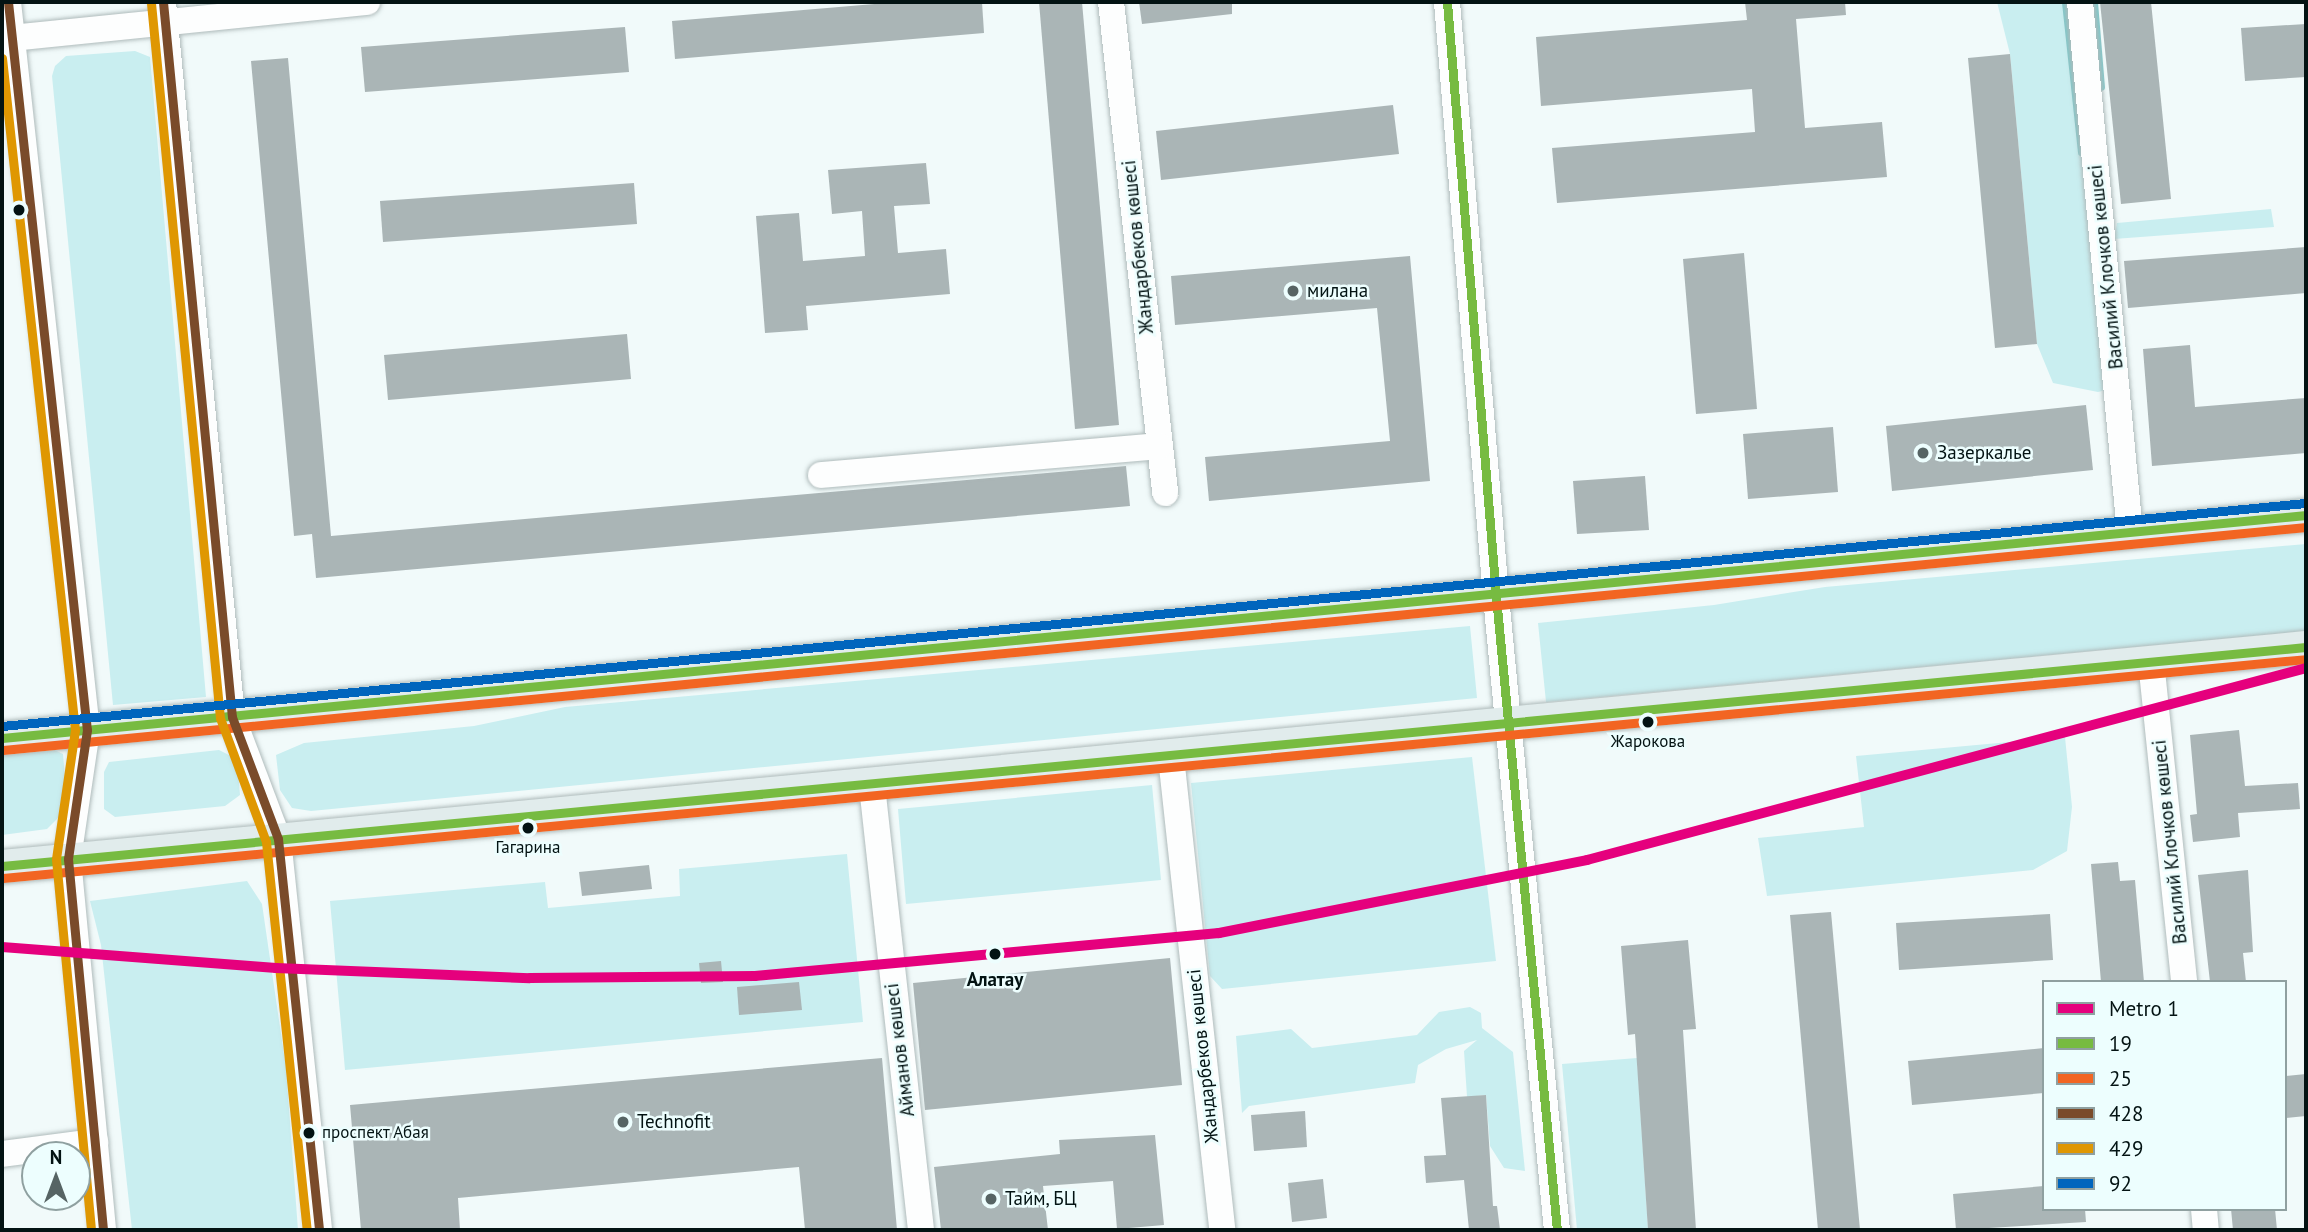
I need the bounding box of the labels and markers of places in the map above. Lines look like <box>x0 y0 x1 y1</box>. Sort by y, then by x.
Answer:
unlabelled marker <box>12 203 26 217</box>
place label: милана <box>1307 280 1368 302</box>
marker: милана <box>1285 283 1301 299</box>
place label: Зазеркалье <box>1937 442 2031 464</box>
marker: Зазеркалье <box>1915 445 1931 461</box>
marker: Жарокова <box>1641 715 1655 729</box>
place label: Жарокова <box>1611 732 1685 752</box>
marker: Гагарина <box>521 821 535 835</box>
place label: Гагарина <box>496 838 560 858</box>
marker: Алатау <box>984 943 1006 965</box>
place label: Алатау <box>967 969 1023 991</box>
place label: Technofit <box>637 1111 711 1133</box>
marker: Technofit <box>615 1114 631 1130</box>
place label: проспект Абая <box>322 1123 430 1143</box>
marker: проспект Абая <box>302 1126 316 1140</box>
place label: Тайм, БЦ <box>1005 1188 1078 1210</box>
marker: Тайм, БЦ <box>983 1191 999 1207</box>

